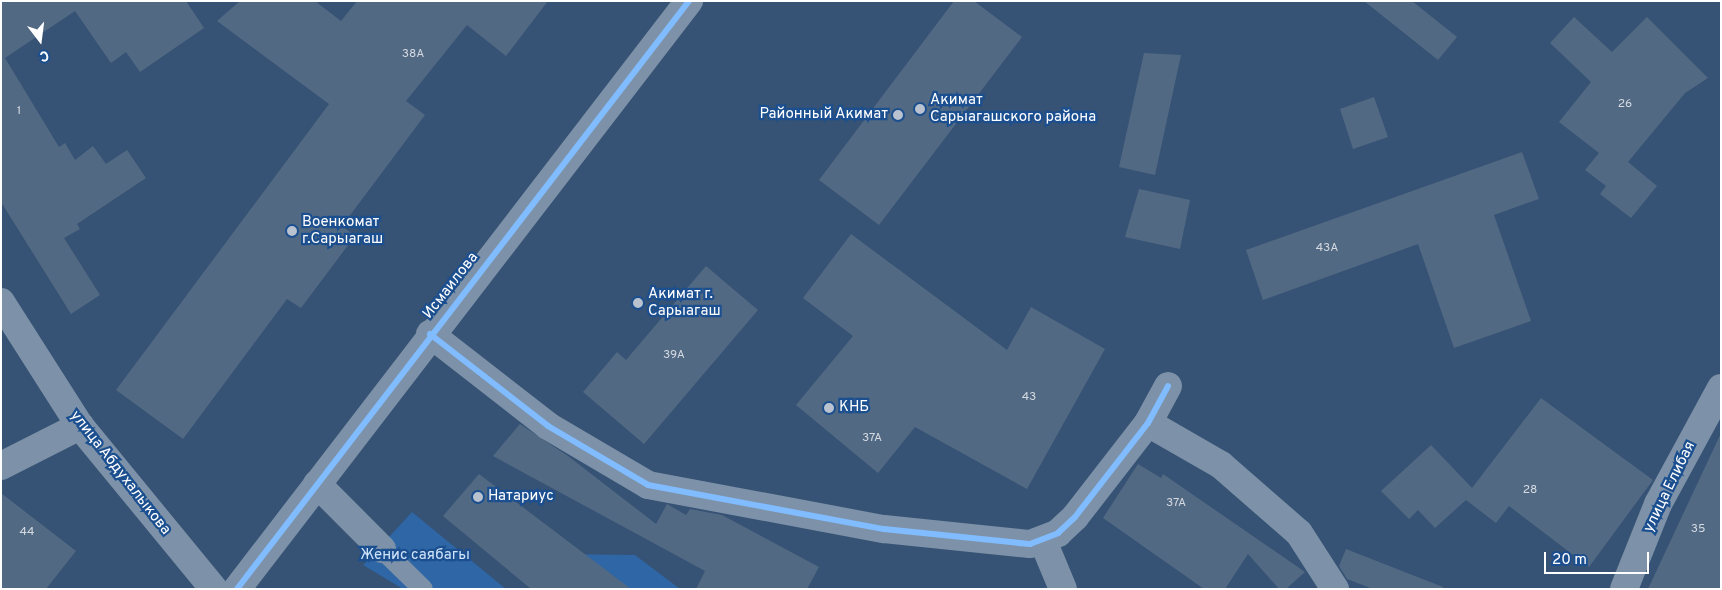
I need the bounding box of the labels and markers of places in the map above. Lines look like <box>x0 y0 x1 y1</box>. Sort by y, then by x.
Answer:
place label: Акимат Сарыагашского района <box>930 91 1096 126</box>
marker: Акимат Сарыагашского района <box>914 103 926 115</box>
place label: Районный Акимат <box>759 106 888 124</box>
marker: Районный Акимат <box>892 109 904 121</box>
place label: Военкомат г.Сарыагаш <box>302 213 383 248</box>
marker: Военкомат г.Сарыагаш <box>286 225 298 237</box>
place label: Акимат г. Сарыагаш <box>648 285 721 320</box>
marker: Акимат г. Сарыагаш <box>632 297 644 309</box>
place label: КНБ <box>839 399 869 417</box>
marker: КНБ <box>823 402 835 414</box>
place label: Натариус <box>488 488 554 506</box>
marker: Натариус <box>472 491 484 503</box>

